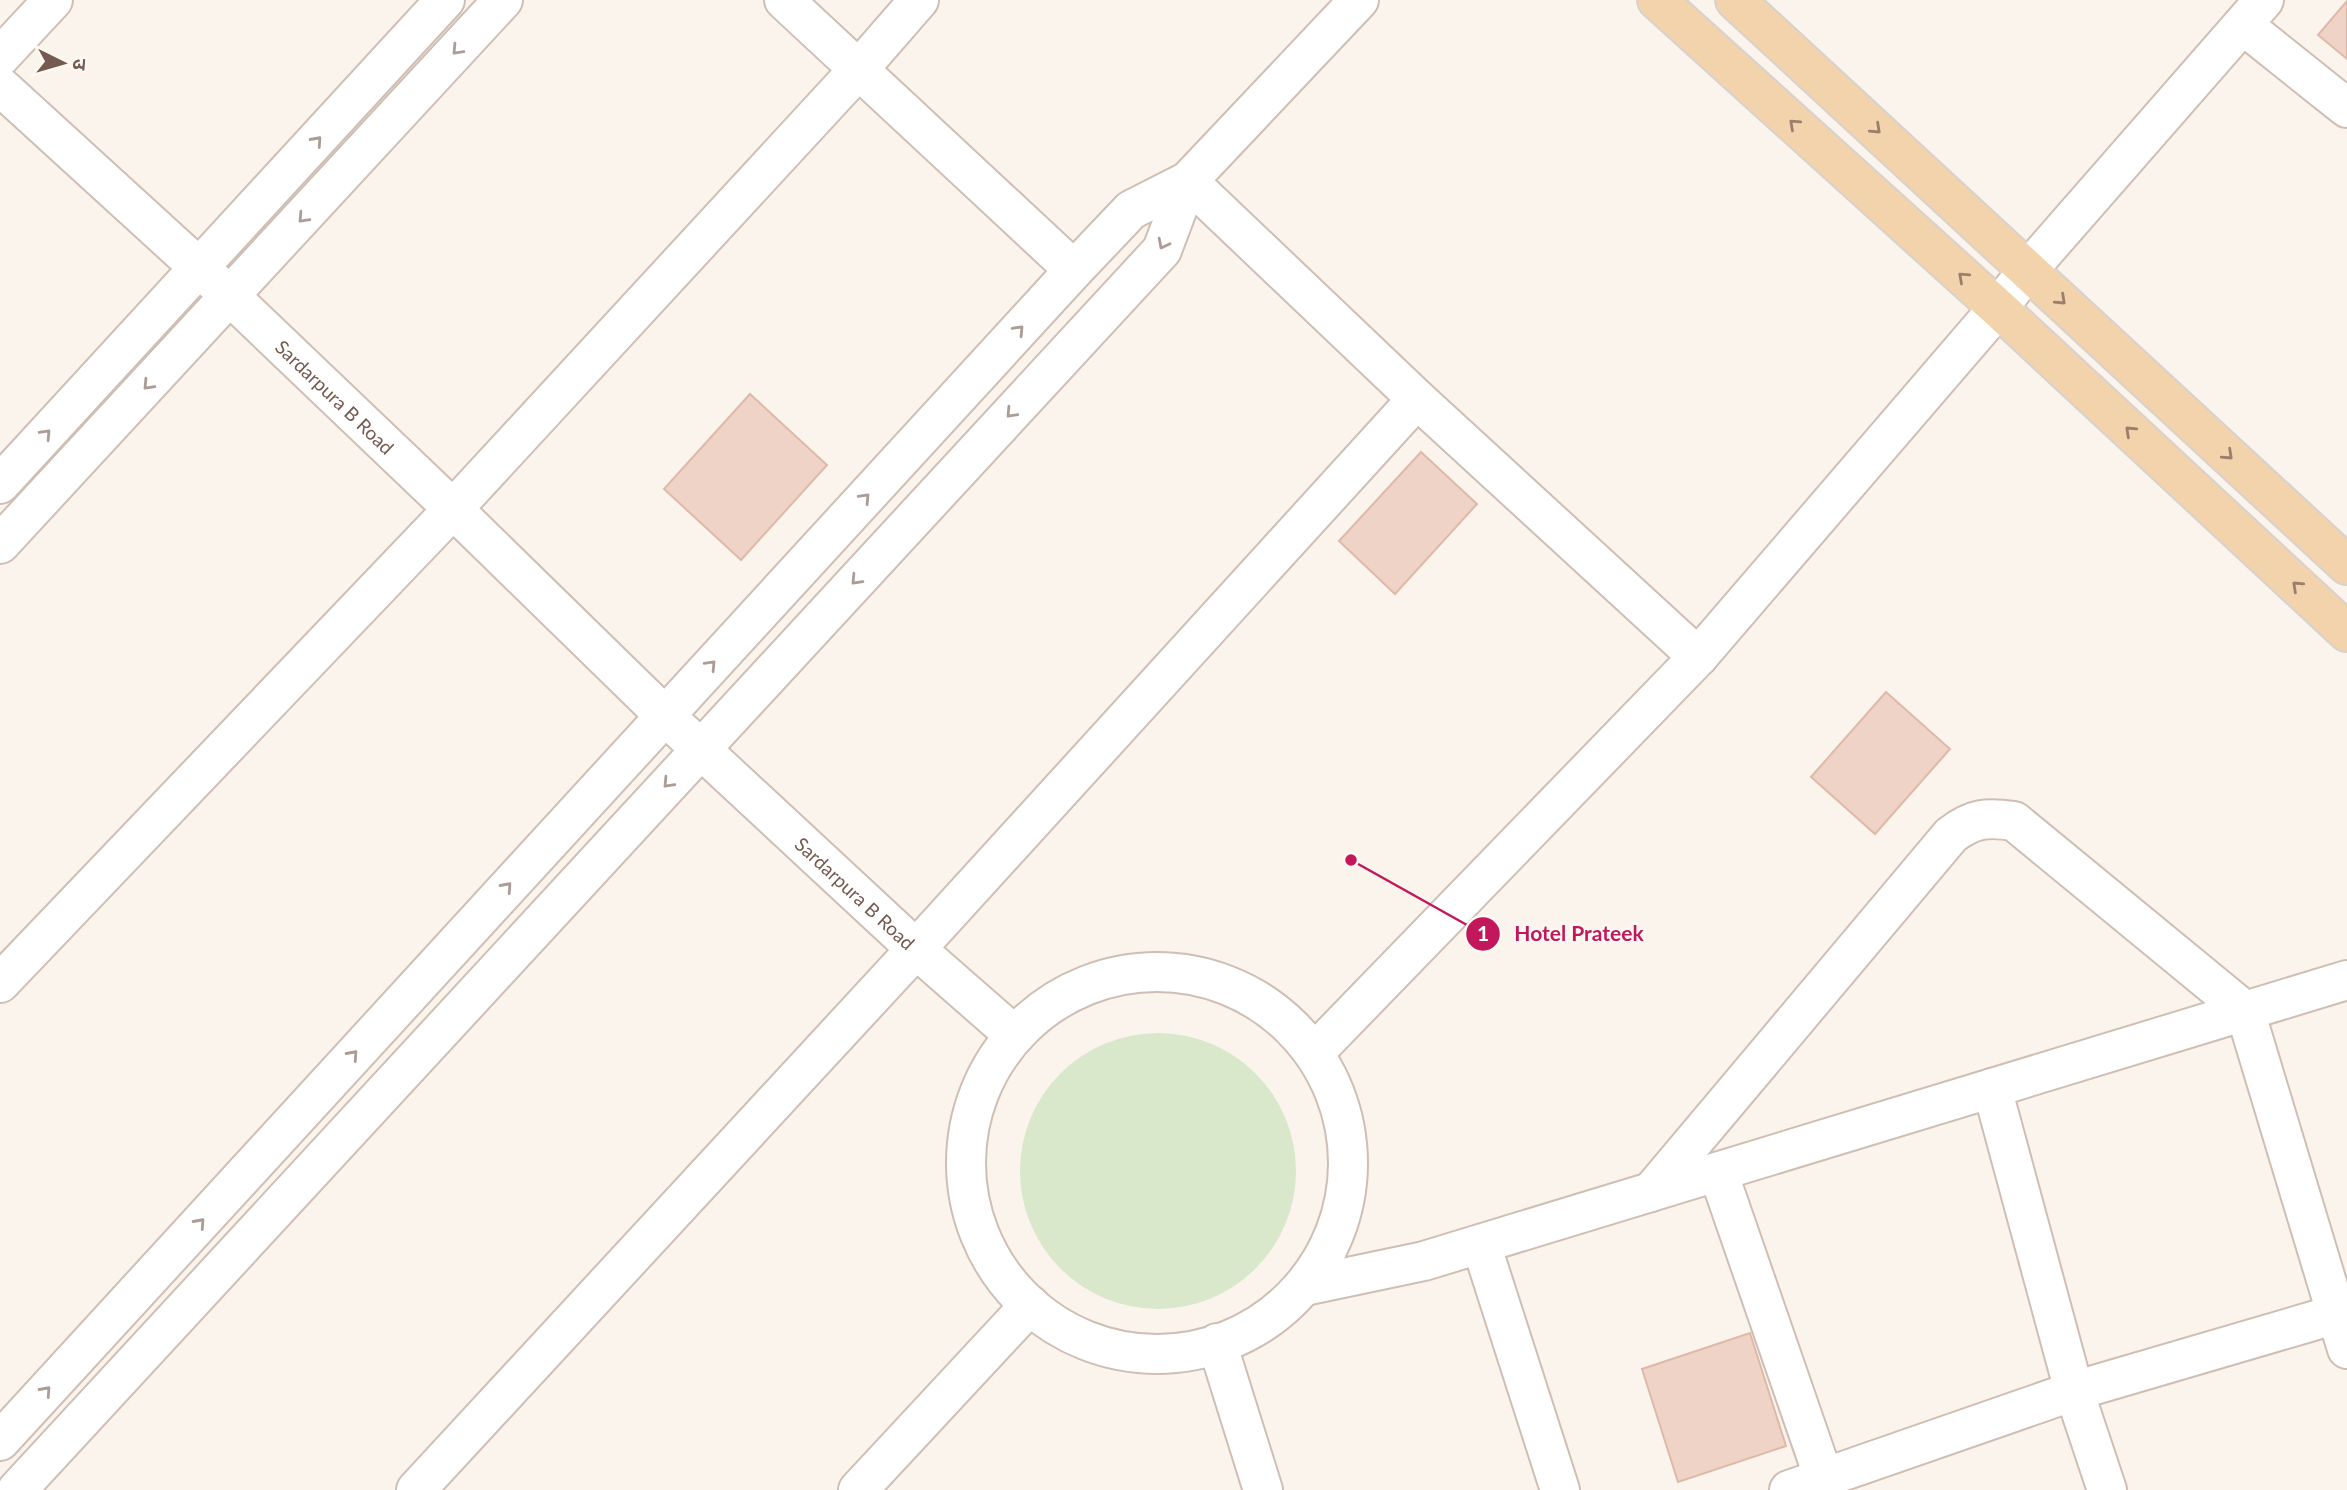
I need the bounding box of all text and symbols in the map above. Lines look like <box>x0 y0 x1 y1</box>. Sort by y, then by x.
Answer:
north arrow <box>28 28 98 98</box>
one-way arrow <box>452 42 465 55</box>
text: उ <box>68 58 92 72</box>
one-way arrow <box>1789 120 1802 132</box>
one-way arrow <box>1868 121 1881 133</box>
one-way arrow <box>309 136 321 149</box>
one-way arrow <box>298 210 311 223</box>
one-way arrow <box>1157 237 1171 250</box>
one-way arrow <box>1958 272 1971 285</box>
one-way arrow <box>2053 292 2066 304</box>
one-way arrow <box>1011 325 1023 338</box>
street label: Sardarpura B Road <box>271 335 399 458</box>
one-way arrow <box>144 377 156 390</box>
one-way arrow <box>1007 405 1019 418</box>
one-way arrow <box>2125 427 2138 439</box>
one-way arrow <box>38 429 51 442</box>
one-way arrow <box>2220 446 2233 459</box>
one-way arrow <box>856 493 869 506</box>
one-way arrow <box>852 572 865 585</box>
one-way arrow <box>2292 581 2305 594</box>
one-way arrow <box>702 660 715 673</box>
one-way arrow <box>664 775 677 788</box>
street label: Sardarpura B Road <box>791 832 920 954</box>
one-way arrow <box>499 882 511 895</box>
callout: Hotel Prateek <box>1465 913 1658 955</box>
text: 1 <box>1477 920 1489 945</box>
text: Hotel Prateek <box>1514 920 1644 945</box>
one-way arrow <box>345 1050 358 1063</box>
one-way arrow <box>191 1218 204 1231</box>
one-way arrow <box>38 1386 50 1399</box>

